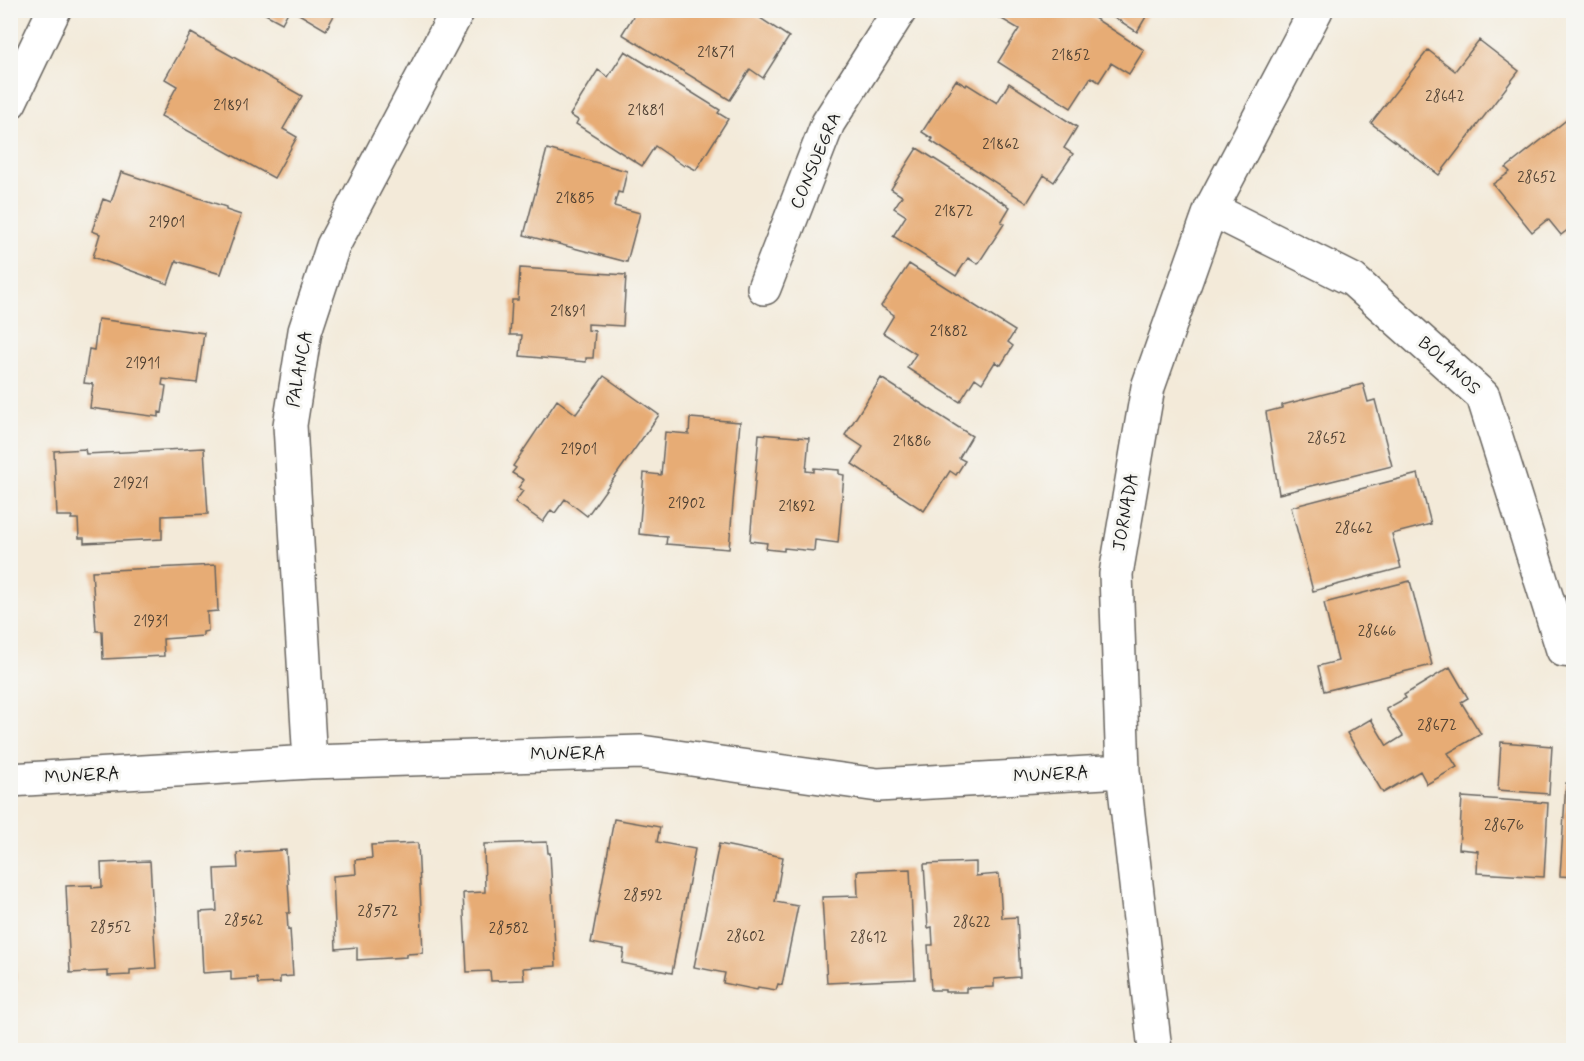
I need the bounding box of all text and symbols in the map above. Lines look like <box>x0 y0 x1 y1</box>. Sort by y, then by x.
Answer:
house number: 21871 <box>697 43 735 63</box>
house number: 21852 <box>1052 46 1090 66</box>
house number: 28642 <box>1425 87 1465 107</box>
house number: 21891 <box>213 96 249 116</box>
house number: 21881 <box>628 101 664 121</box>
street label: CONSUEGRA <box>785 109 847 213</box>
house number: 21862 <box>982 135 1020 155</box>
house number: 28652 <box>1517 168 1557 188</box>
house number: 21885 <box>556 189 594 209</box>
house number: 21872 <box>935 202 974 222</box>
house number: 21901 <box>149 213 185 233</box>
house number: 21891 <box>550 302 586 322</box>
house number: 21882 <box>930 322 968 342</box>
street label: PALANCA <box>281 329 319 409</box>
street label: BOLANOS <box>1412 331 1486 401</box>
house number: 21911 <box>126 354 160 374</box>
house number: 28652 <box>1307 429 1347 449</box>
house number: 21886 <box>893 432 931 452</box>
house number: 21901 <box>561 440 597 460</box>
street label: JORNADA <box>1107 471 1145 553</box>
house number: 21921 <box>113 474 149 494</box>
house number: 21902 <box>668 494 706 514</box>
house number: 21892 <box>778 497 816 517</box>
house number: 28662 <box>1335 519 1373 539</box>
house number: 21931 <box>134 612 168 632</box>
house number: 28666 <box>1358 622 1396 642</box>
house number: 28672 <box>1417 716 1457 736</box>
street label: MUNERA <box>530 741 606 767</box>
street label: MUNERA <box>1012 761 1090 789</box>
street label: MUNERA <box>43 762 121 790</box>
house number: 28676 <box>1484 816 1524 836</box>
house number: 28592 <box>623 886 663 906</box>
house number: 28572 <box>358 902 399 922</box>
house number: 28562 <box>224 911 264 931</box>
house number: 28622 <box>953 913 991 933</box>
house number: 28552 <box>91 918 131 938</box>
house number: 28582 <box>489 919 529 939</box>
house number: 28602 <box>727 927 766 947</box>
house number: 28612 <box>850 928 888 948</box>

